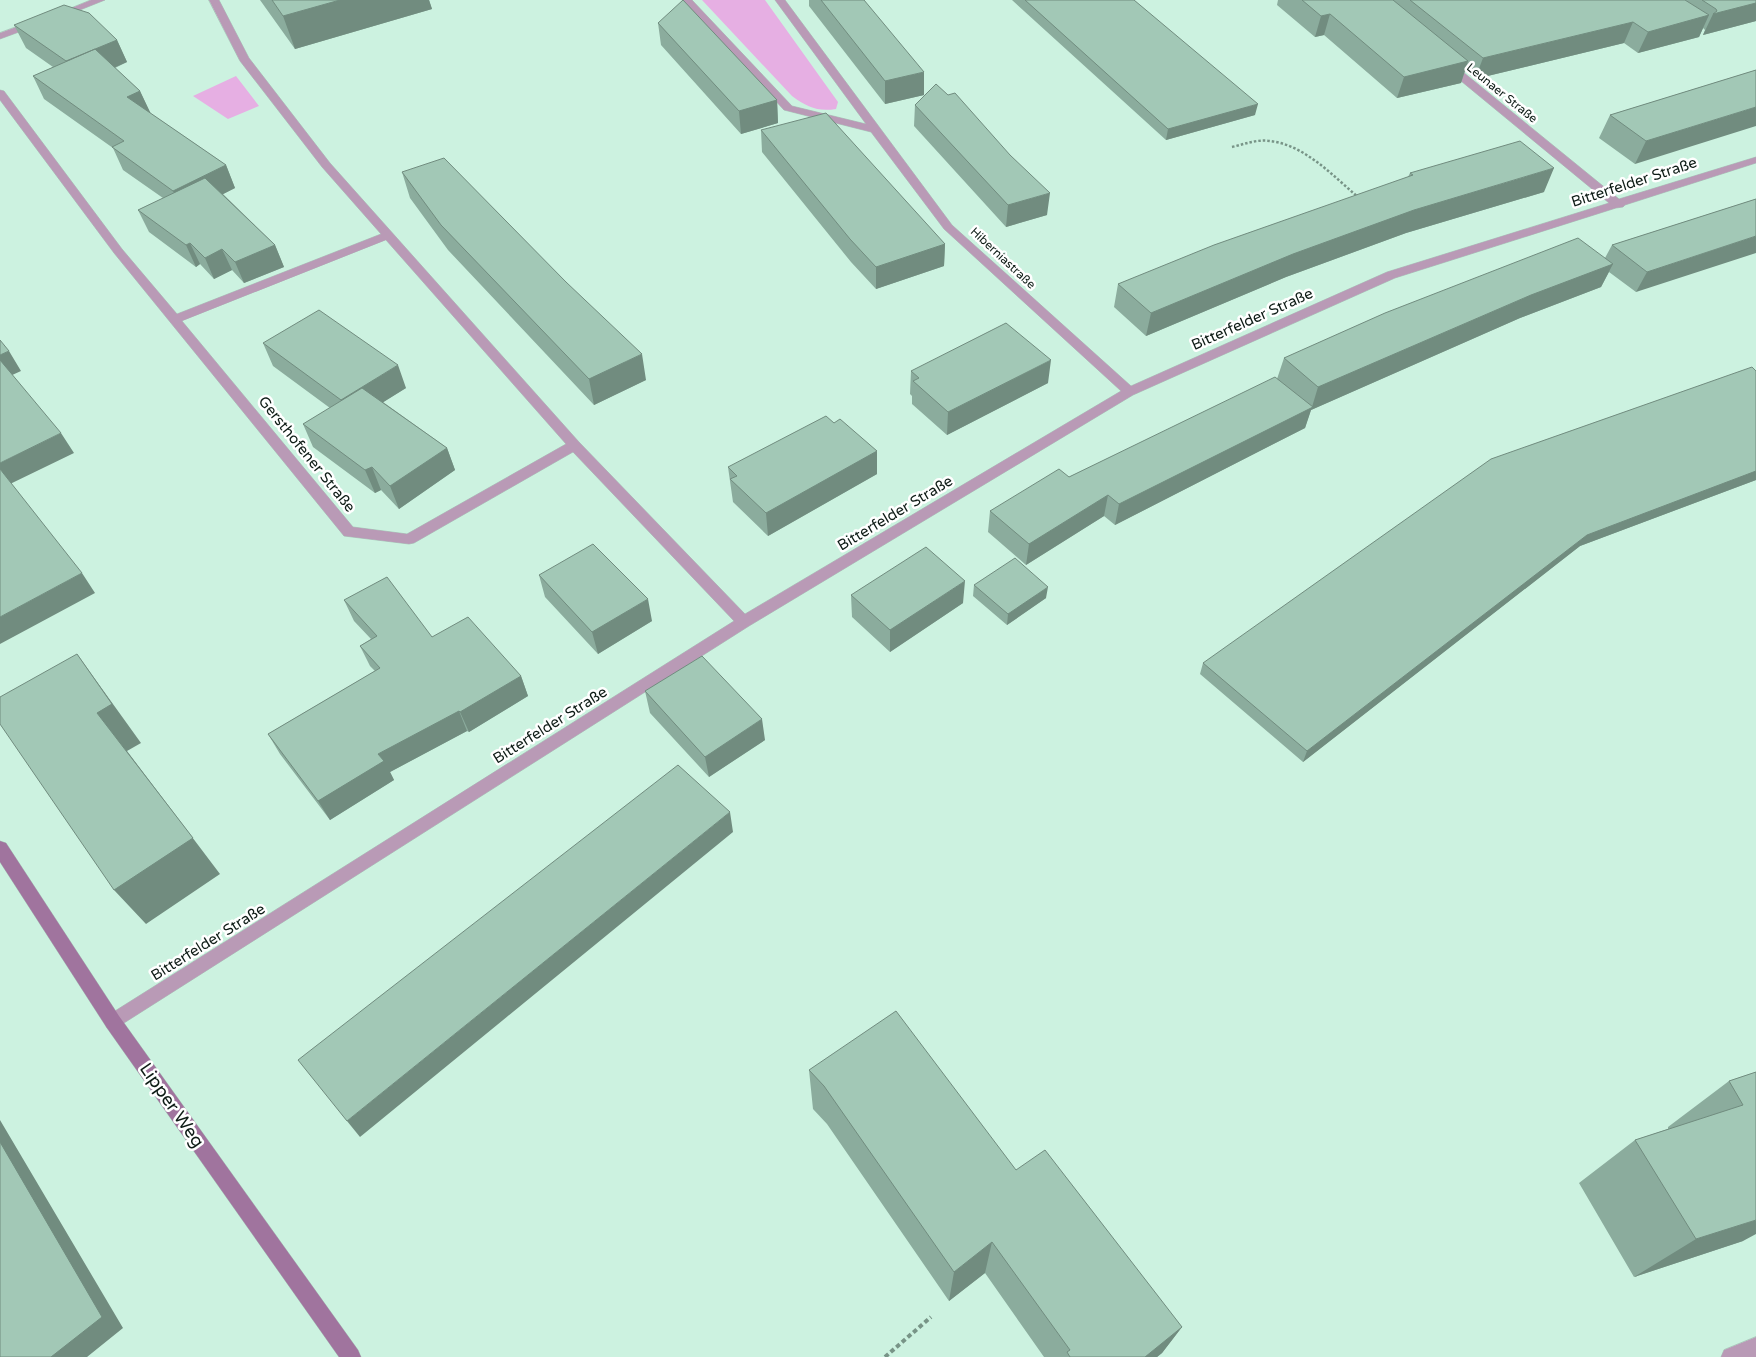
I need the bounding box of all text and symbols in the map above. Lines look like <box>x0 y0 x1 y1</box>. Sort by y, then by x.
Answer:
street label: Leunaer Straße <box>1464 60 1540 126</box>
street label: Bitterfelder Straße <box>1569 153 1699 211</box>
street label: Hiberniastraße <box>968 224 1039 292</box>
street label: Bitterfelder Straße <box>1188 284 1316 354</box>
street label: Gersthofener Straße <box>255 392 359 516</box>
street label: Bitterfelder Straße <box>834 472 956 554</box>
street label: Bitterfelder Straße <box>490 683 610 767</box>
street label: Bitterfelder Straße <box>148 900 268 984</box>
street label: Lipper Weg <box>135 1058 209 1152</box>

